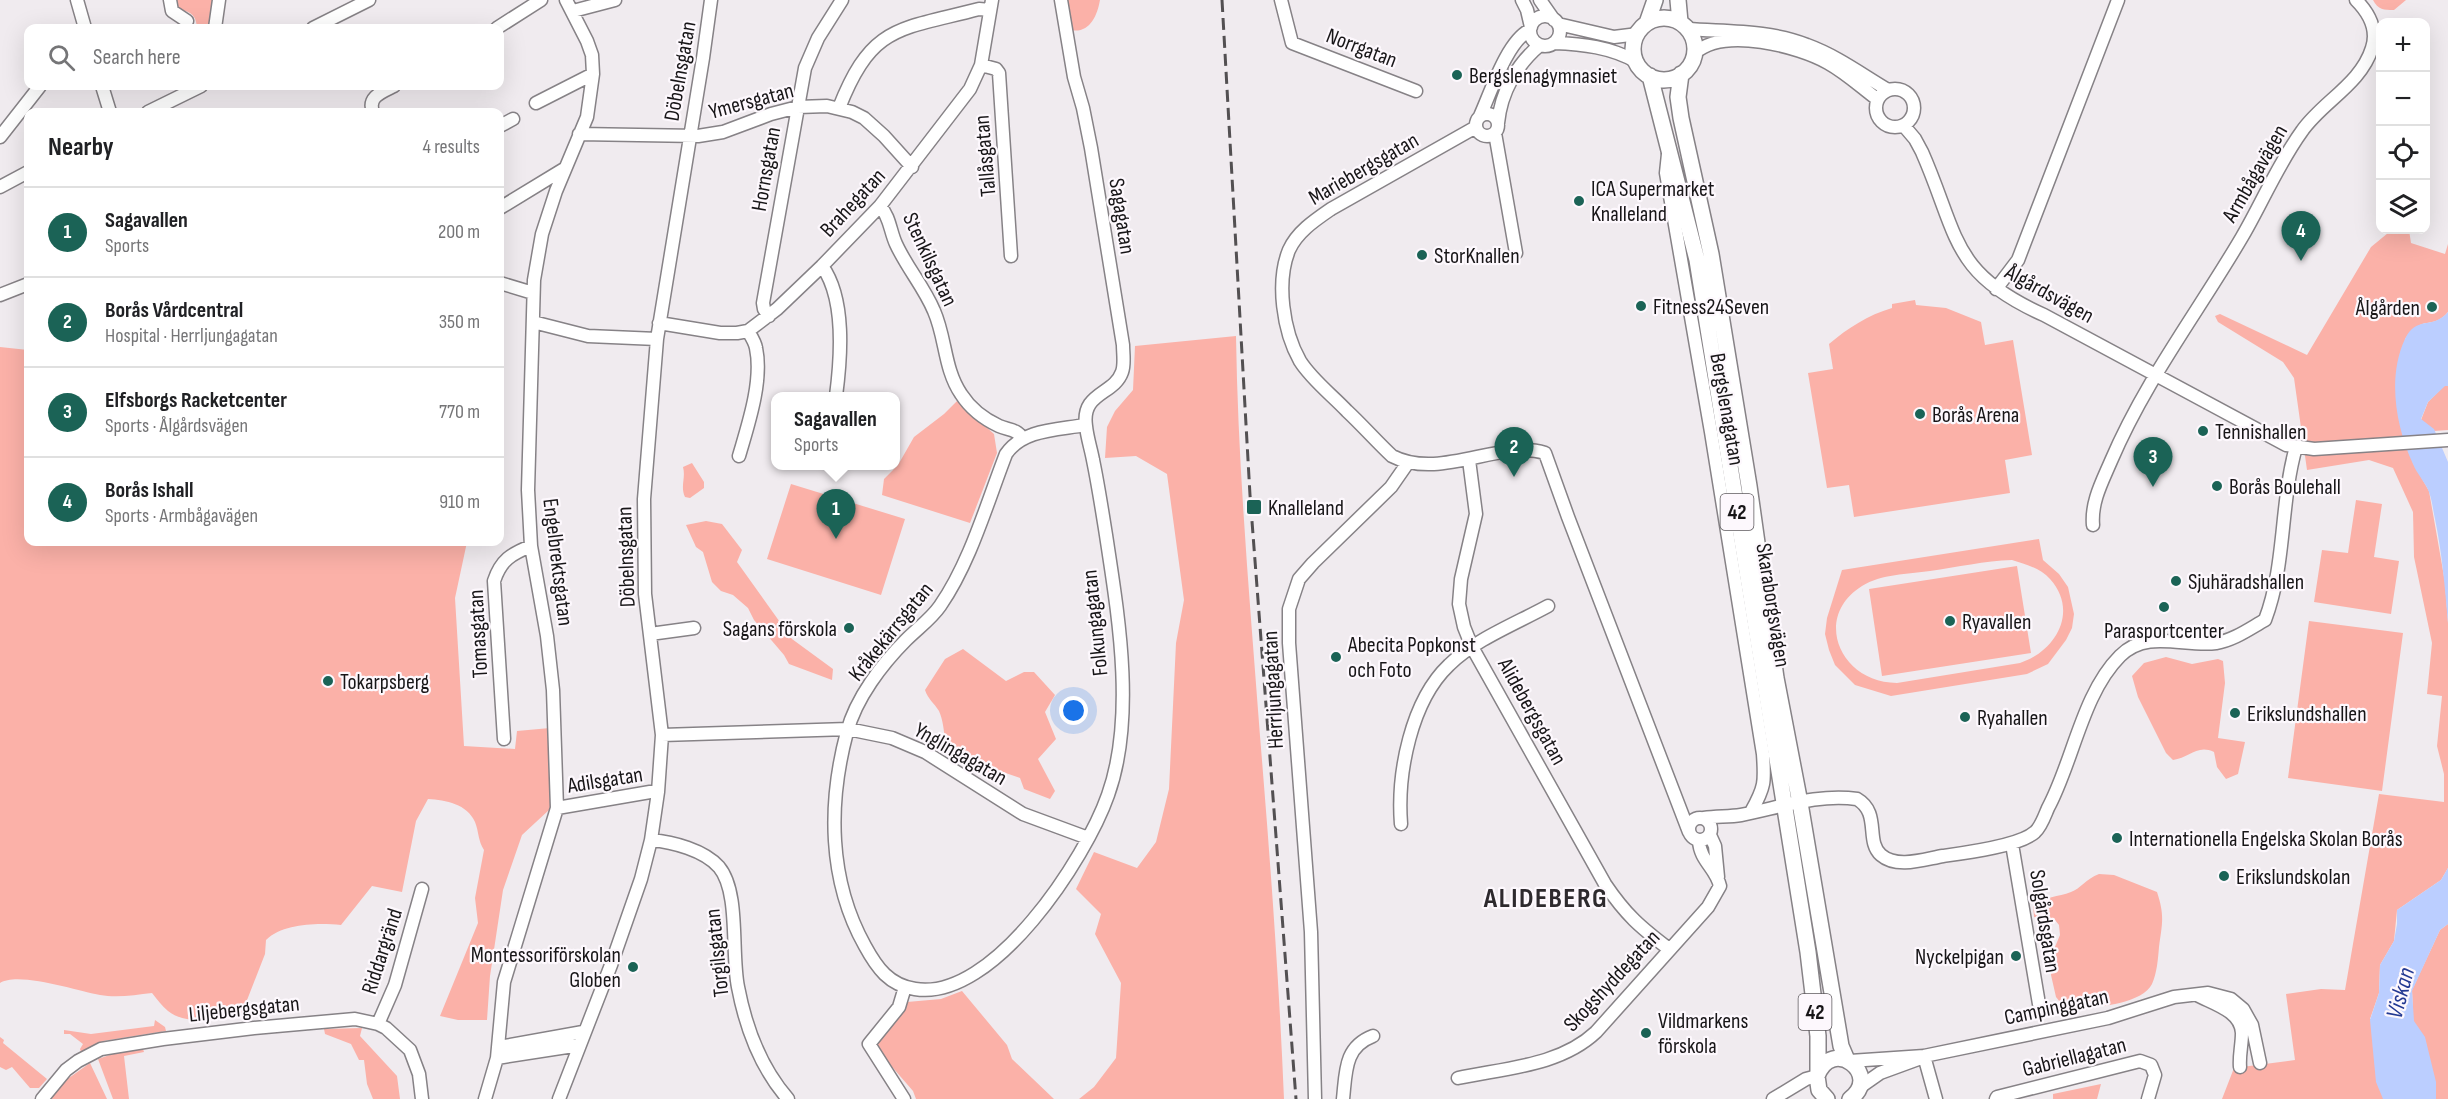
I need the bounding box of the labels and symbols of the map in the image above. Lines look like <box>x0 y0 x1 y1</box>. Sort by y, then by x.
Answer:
street label: Döbelnsgatan <box>658 19 703 123</box>
street label: Norrgatan <box>1322 23 1401 74</box>
place label: Bergslenagymnasiet <box>1469 63 1618 90</box>
marker: Bergslenagymnasiet <box>1450 68 1464 82</box>
street label: Ymersgatan <box>706 77 797 126</box>
street label: Tallåsgatan <box>968 114 1003 198</box>
street label: Armbågavägen <box>2216 120 2294 228</box>
street label: Hornsgatan <box>746 125 787 214</box>
street label: Mariebergsgatan <box>1304 127 1424 212</box>
street label: Brahegatan <box>815 163 892 243</box>
street label: Sagagatan <box>1102 176 1141 256</box>
place label: ICA Supermarket Knalleland <box>1591 176 1715 228</box>
marker: ICA Supermarket Knalleland <box>1572 194 1586 208</box>
street label: Stenkilsgatan <box>896 209 963 311</box>
pin: 4 <box>2282 212 2320 261</box>
place label: StorKnallen <box>1434 243 1520 270</box>
marker: StorKnallen <box>1415 248 1429 262</box>
street label: Ålgårdsvägen <box>1999 258 2098 330</box>
place label: Fitness24Seven <box>1653 294 1769 321</box>
place label: Ålgården <box>2355 295 2420 322</box>
marker: Fitness24Seven <box>1634 299 1648 313</box>
marker: Ålgården <box>2425 300 2439 314</box>
street label: Bergslenagatan <box>1703 351 1750 467</box>
place label: Borås Arena <box>1932 402 2019 429</box>
marker: Borås Arena <box>1913 407 1927 421</box>
place label: Tennishallen <box>2215 419 2306 446</box>
marker: Tennishallen <box>2196 424 2210 438</box>
pin: 2 <box>1494 428 1534 477</box>
pin: 3 <box>2134 438 2172 487</box>
place label: Borås Boulehall <box>2229 474 2341 501</box>
marker: Borås Boulehall <box>2210 479 2224 493</box>
pin: 1 <box>816 490 856 539</box>
road number: 42 <box>1720 494 1754 530</box>
place label: Knalleland <box>1268 495 1344 522</box>
street label: Engelbrektsgatan <box>536 497 579 627</box>
marker: Knalleland <box>1245 498 1263 516</box>
street label: Döbelnsgatan <box>611 506 642 608</box>
street label: Skaraborgsvägen <box>1749 541 1796 669</box>
street label: Folkungagatan <box>1076 568 1114 677</box>
place label: Sjuhäradshallen <box>2188 569 2304 596</box>
marker: Sjuhäradshallen <box>2169 574 2183 588</box>
street label: Kråkekärrsgatan <box>843 577 939 687</box>
street label: Tomasgatan <box>463 589 494 679</box>
marker: Parasportcenter <box>2157 600 2171 614</box>
place label: Ryavallen <box>1962 609 2031 636</box>
marker: Ryavallen <box>1943 614 1957 628</box>
place label: Sagans förskola <box>723 616 837 643</box>
place label: Parasportcenter <box>2104 618 2224 645</box>
marker: Sagans förskola <box>842 621 856 635</box>
street label: Herrljungagatan <box>1257 630 1290 750</box>
place label: Abecita Popkonst och Foto <box>1347 632 1476 684</box>
marker: Abecita Popkonst och Foto <box>1329 650 1343 664</box>
street label: Alidebergsgatan <box>1491 653 1572 770</box>
place label: Tokarpsberg <box>340 669 429 696</box>
marker: Tokarpsberg <box>321 674 335 688</box>
your location <box>1059 696 1088 725</box>
place label: Erikslundshallen <box>2247 701 2367 728</box>
place label: Ryahallen <box>1977 705 2048 732</box>
marker: Erikslundshallen <box>2228 706 2242 720</box>
marker: Ryahallen <box>1958 710 1972 724</box>
street label: Ynglingagatan <box>909 717 1012 792</box>
street label: Adilsgatan <box>565 761 645 800</box>
place label: Internationella Engelska Skolan Borås <box>2129 826 2403 853</box>
marker: Internationella Engelska Skolan Borås <box>2110 831 2124 845</box>
place label: Erikslundskolan <box>2236 864 2350 891</box>
street label: Solgårdsgatan <box>2023 868 2066 975</box>
marker: Erikslundskolan <box>2217 869 2231 883</box>
district label: ALIDEBERG <box>1483 882 1608 915</box>
street label: Riddargränd <box>356 905 409 998</box>
street label: Torgilsgatan <box>699 907 736 998</box>
street label: Skogshyddegatan <box>1558 924 1666 1038</box>
place label: Montessoriförskolan Globen <box>471 942 621 994</box>
place label: Nyckelpigan <box>1915 944 2004 971</box>
marker: Nyckelpigan <box>2009 949 2023 963</box>
marker: Montessoriförskolan Globen <box>626 960 640 974</box>
water label: Viskan <box>2380 964 2421 1022</box>
street label: Campinggatan <box>2002 983 2111 1032</box>
street label: Liljebergsgatan <box>187 990 301 1029</box>
road number: 42 <box>1798 994 1832 1030</box>
place label: Vildmarkens förskola <box>1658 1008 1748 1060</box>
marker: Vildmarkens förskola <box>1639 1026 1653 1040</box>
street label: Gabriellagatan <box>2020 1032 2129 1083</box>

